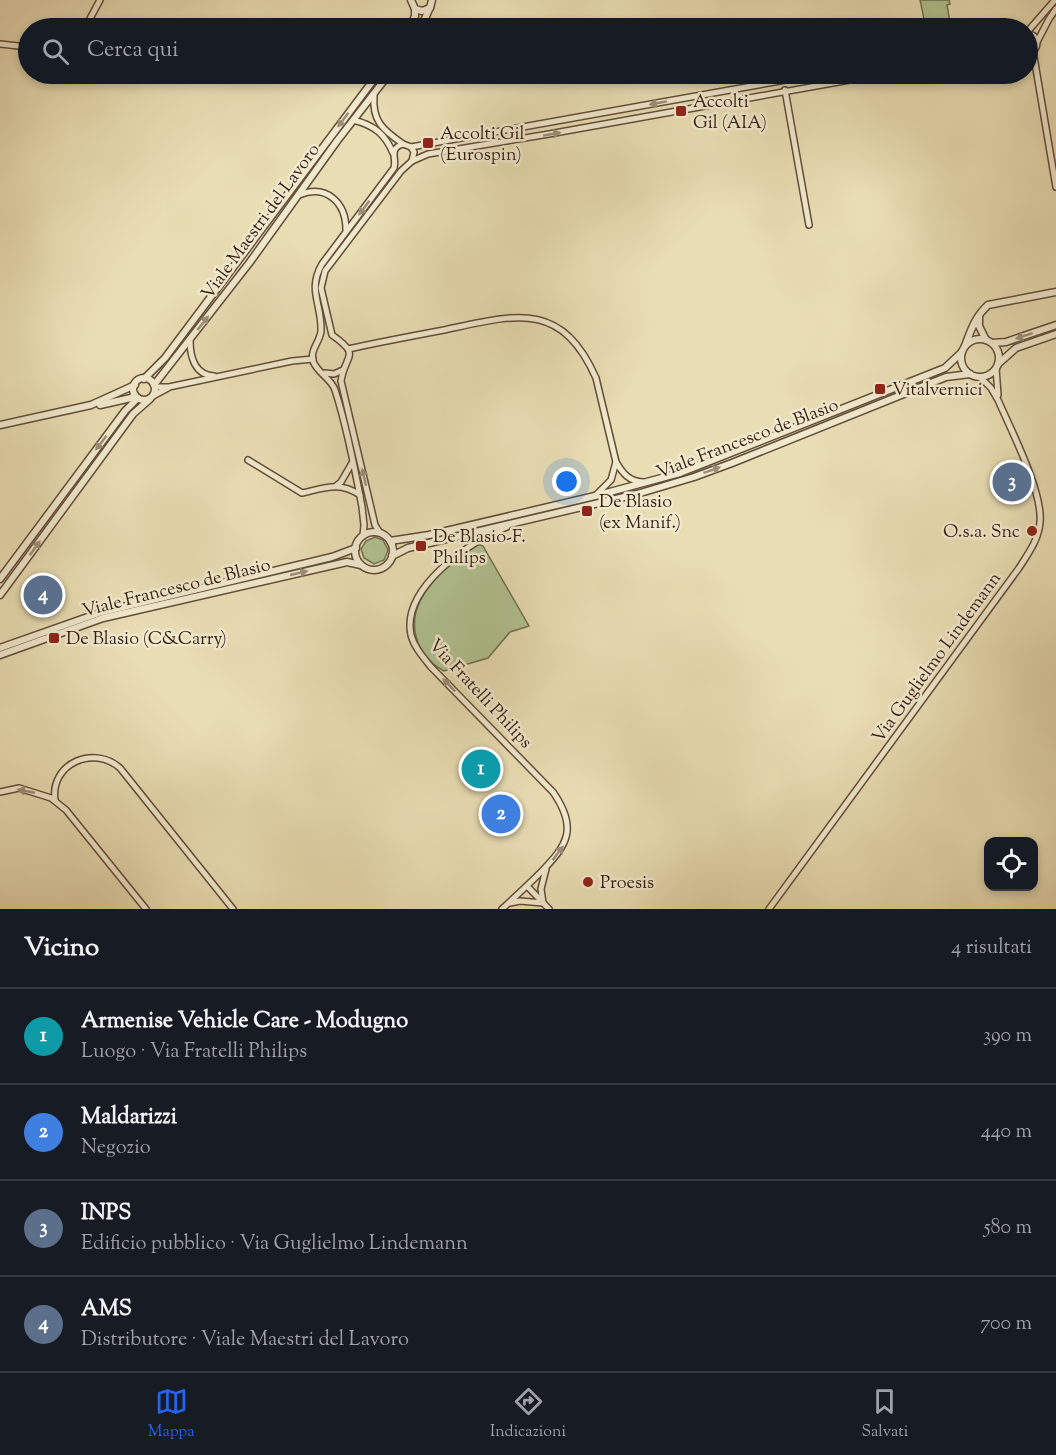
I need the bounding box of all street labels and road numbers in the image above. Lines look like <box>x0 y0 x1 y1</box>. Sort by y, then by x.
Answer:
street label: Viale Maestri del Lavoro <box>196 139 327 306</box>
street label: Viale Francesco de Blasio <box>653 393 843 487</box>
street label: Viale Francesco de Blasio <box>80 553 274 625</box>
street label: Via Guglielmo Lindemann <box>867 567 1009 749</box>
street label: Via Fratelli Philips <box>422 634 537 755</box>

